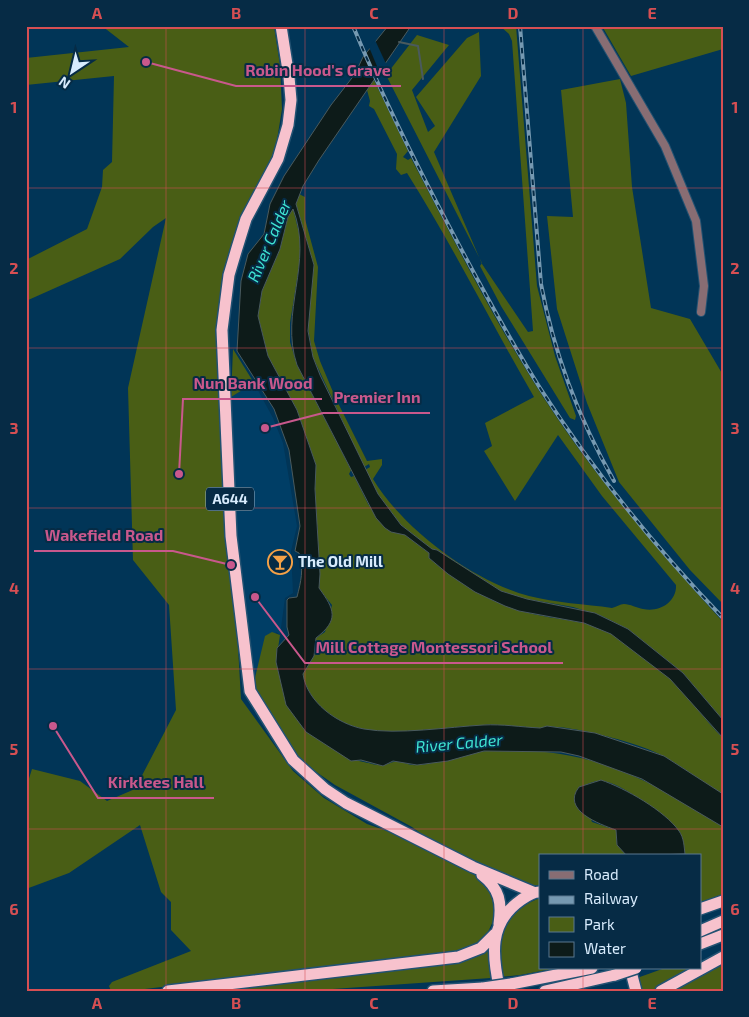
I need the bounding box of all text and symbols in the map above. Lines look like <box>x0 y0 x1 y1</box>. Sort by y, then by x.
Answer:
text: A <box>92 3 103 22</box>
text: B <box>231 3 241 22</box>
text: C <box>369 3 379 22</box>
text: D <box>508 3 519 22</box>
text: E <box>647 3 657 22</box>
north arrow <box>48 48 98 98</box>
callout: Robin Hood's Grave <box>236 55 401 86</box>
text: Robin Hood's Grave <box>245 60 391 79</box>
text: N <box>55 73 73 93</box>
text: 1 <box>11 97 17 116</box>
text: 1 <box>732 97 738 116</box>
water label: River Calder <box>243 196 295 285</box>
text: 2 <box>9 258 19 277</box>
text: 2 <box>730 258 740 277</box>
callout: Nun Bank Wood <box>183 368 322 399</box>
text: Nun Bank Wood <box>193 373 313 392</box>
callout: Premier Inn <box>323 382 430 413</box>
text: Premier Inn <box>333 387 421 406</box>
text: 3 <box>9 418 19 437</box>
text: 3 <box>730 418 740 437</box>
road number: A644 <box>206 488 254 510</box>
callout: Wakefield Road <box>34 520 173 551</box>
text: Wakefield Road <box>45 525 163 544</box>
bar icon: The Old Mill <box>267 549 293 575</box>
place label: The Old Mill <box>298 552 383 570</box>
text: 4 <box>9 578 19 597</box>
text: 4 <box>730 578 740 597</box>
callout: Mill Cottage Montessori School <box>305 632 563 663</box>
text: Mill Cottage Montessori School <box>315 637 553 656</box>
water label: River Calder <box>415 729 504 756</box>
text: 5 <box>10 739 19 758</box>
text: 5 <box>731 739 740 758</box>
callout: Kirklees Hall <box>98 767 214 798</box>
text: Kirklees Hall <box>108 772 205 791</box>
legend <box>539 854 702 970</box>
text: Road <box>584 865 619 883</box>
text: Railway <box>584 889 638 907</box>
text: 6 <box>9 899 19 918</box>
text: 6 <box>730 899 740 918</box>
text: Park <box>584 915 615 933</box>
text: Water <box>584 939 626 957</box>
text: A <box>92 993 103 1012</box>
text: B <box>231 993 241 1012</box>
text: C <box>369 993 379 1012</box>
text: D <box>508 993 519 1012</box>
text: E <box>647 993 657 1012</box>

